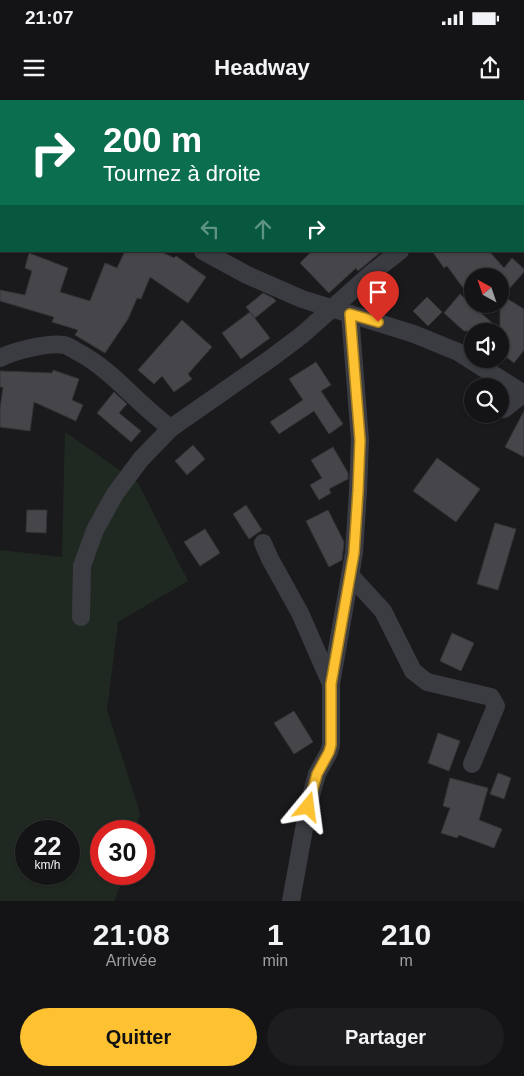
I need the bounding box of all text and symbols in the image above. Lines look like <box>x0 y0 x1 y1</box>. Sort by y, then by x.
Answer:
text: 21:07 <box>25 7 74 28</box>
icon: menu <box>20 54 48 82</box>
icon: share <box>476 54 504 82</box>
text: Headway <box>214 55 310 80</box>
icon: right <box>20 120 85 185</box>
text: 200 m <box>103 120 202 159</box>
text: Tournez à droite <box>103 161 261 186</box>
icon: left <box>196 215 224 243</box>
icon: ahead <box>249 215 277 243</box>
icon: right <box>302 215 330 243</box>
north arrow <box>464 268 509 312</box>
map controls <box>464 268 509 423</box>
pin <box>357 271 399 322</box>
icon: arrive <box>364 278 392 306</box>
button: sound <box>464 323 509 368</box>
button: search <box>464 378 509 423</box>
position arrow <box>281 780 333 832</box>
speed limit sign: 30 <box>90 820 155 885</box>
text: 22 <box>34 832 61 860</box>
text: km/h <box>34 858 61 872</box>
text: 21:08 <box>93 918 170 951</box>
text: 1 <box>267 918 284 951</box>
text: 210 <box>381 918 431 951</box>
text: Arrivée <box>106 952 157 969</box>
text: min <box>262 952 288 969</box>
text: m <box>399 952 413 969</box>
button: Quitter <box>20 1008 257 1066</box>
button: Partager <box>267 1008 504 1066</box>

